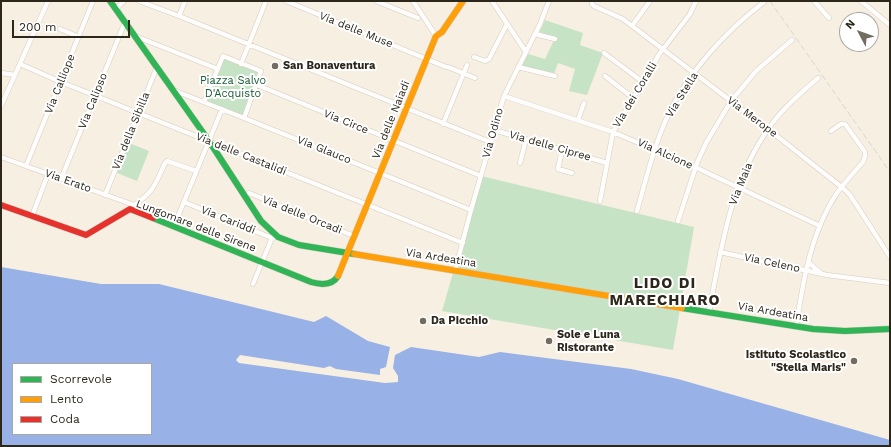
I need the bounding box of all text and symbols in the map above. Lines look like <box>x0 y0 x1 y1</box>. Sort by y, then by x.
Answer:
street label: Via delle Muse <box>317 9 395 51</box>
scale bar <box>14 12 132 38</box>
north arrow <box>839 12 879 52</box>
text: N <box>843 17 858 32</box>
text: 200 m <box>19 20 56 34</box>
street label: Via Calliope <box>42 52 78 116</box>
place label: San Bonaventura <box>283 59 375 73</box>
street label: Via dei Coralli <box>610 60 660 130</box>
marker: San Bonaventura <box>270 61 280 71</box>
street label: Via Stella <box>663 70 701 120</box>
street label: Via Calipso <box>76 71 110 131</box>
park label: Piazza Salvo D'Acquisto <box>200 74 266 100</box>
street label: Via delle Naiadi <box>369 79 413 161</box>
street label: Via della Sibilla <box>109 90 153 172</box>
street label: Via Merope <box>724 94 780 140</box>
street label: Via Odino <box>480 106 506 160</box>
street label: Via Circe <box>322 107 370 137</box>
street label: Via delle Cipree <box>508 128 592 164</box>
street label: Via delle Castalidi <box>194 130 288 178</box>
street label: Via Glauco <box>295 133 353 167</box>
street label: Via Alcione <box>635 136 695 172</box>
street label: Via Maia <box>727 161 755 207</box>
street label: Via Erato <box>43 166 93 196</box>
street label: Via delle Orcadi <box>260 193 344 237</box>
street label: Lungomare delle Sirene <box>134 197 258 255</box>
street label: Via Cariddi <box>199 203 257 237</box>
street label: Via Ardeatina <box>405 246 477 270</box>
street label: Via Celeno <box>743 251 801 275</box>
district label: LIDO DI MARECHIARO <box>609 275 721 310</box>
street label: Via Ardeatina <box>737 299 809 325</box>
place label: Da Picchio <box>431 314 488 328</box>
marker: Da Picchio <box>418 316 428 326</box>
place label: Sole e Luna Ristorante <box>557 328 620 354</box>
marker: Sole e Luna Ristorante <box>544 336 554 346</box>
place label: Istituto Scolastico "Stella Maris" <box>746 348 846 374</box>
marker: Istituto Scolastico "Stella Maris" <box>849 356 859 366</box>
legend <box>12 363 152 435</box>
text: Scorrevole <box>50 372 112 386</box>
text: Lento <box>50 392 84 406</box>
text: Coda <box>50 412 80 426</box>

